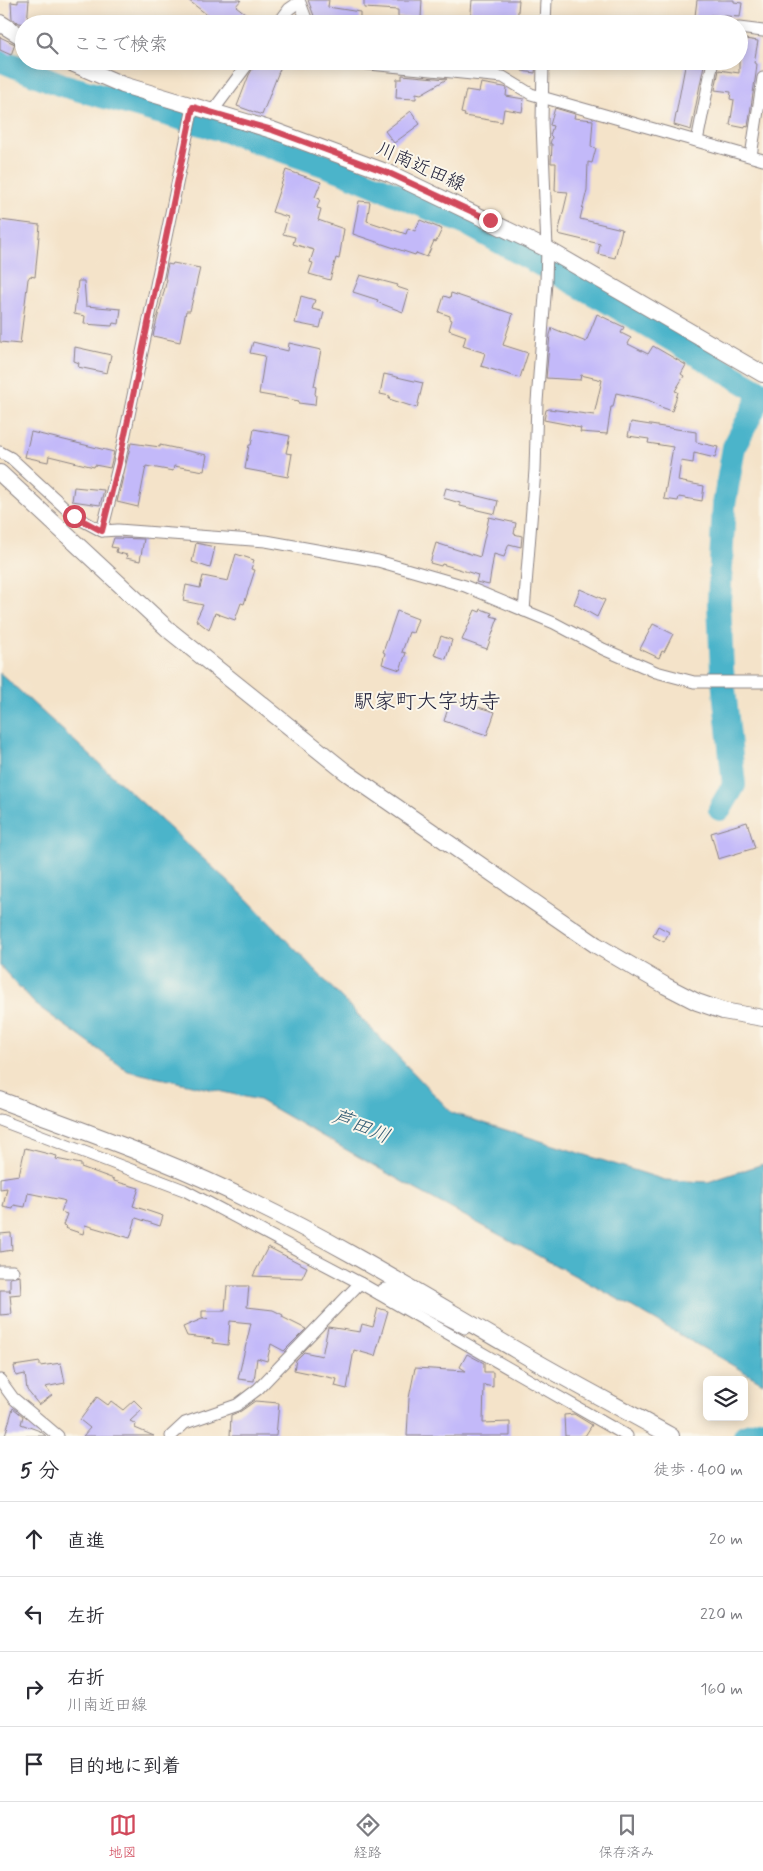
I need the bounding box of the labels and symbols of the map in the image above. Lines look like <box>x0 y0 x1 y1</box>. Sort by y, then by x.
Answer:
street label: 川南近田線 <box>373 136 469 198</box>
route end <box>479 209 502 232</box>
route start <box>63 505 86 528</box>
district label: 駅家町大字坊寺 <box>354 688 501 716</box>
water label: 芦田川 <box>328 1103 394 1151</box>

